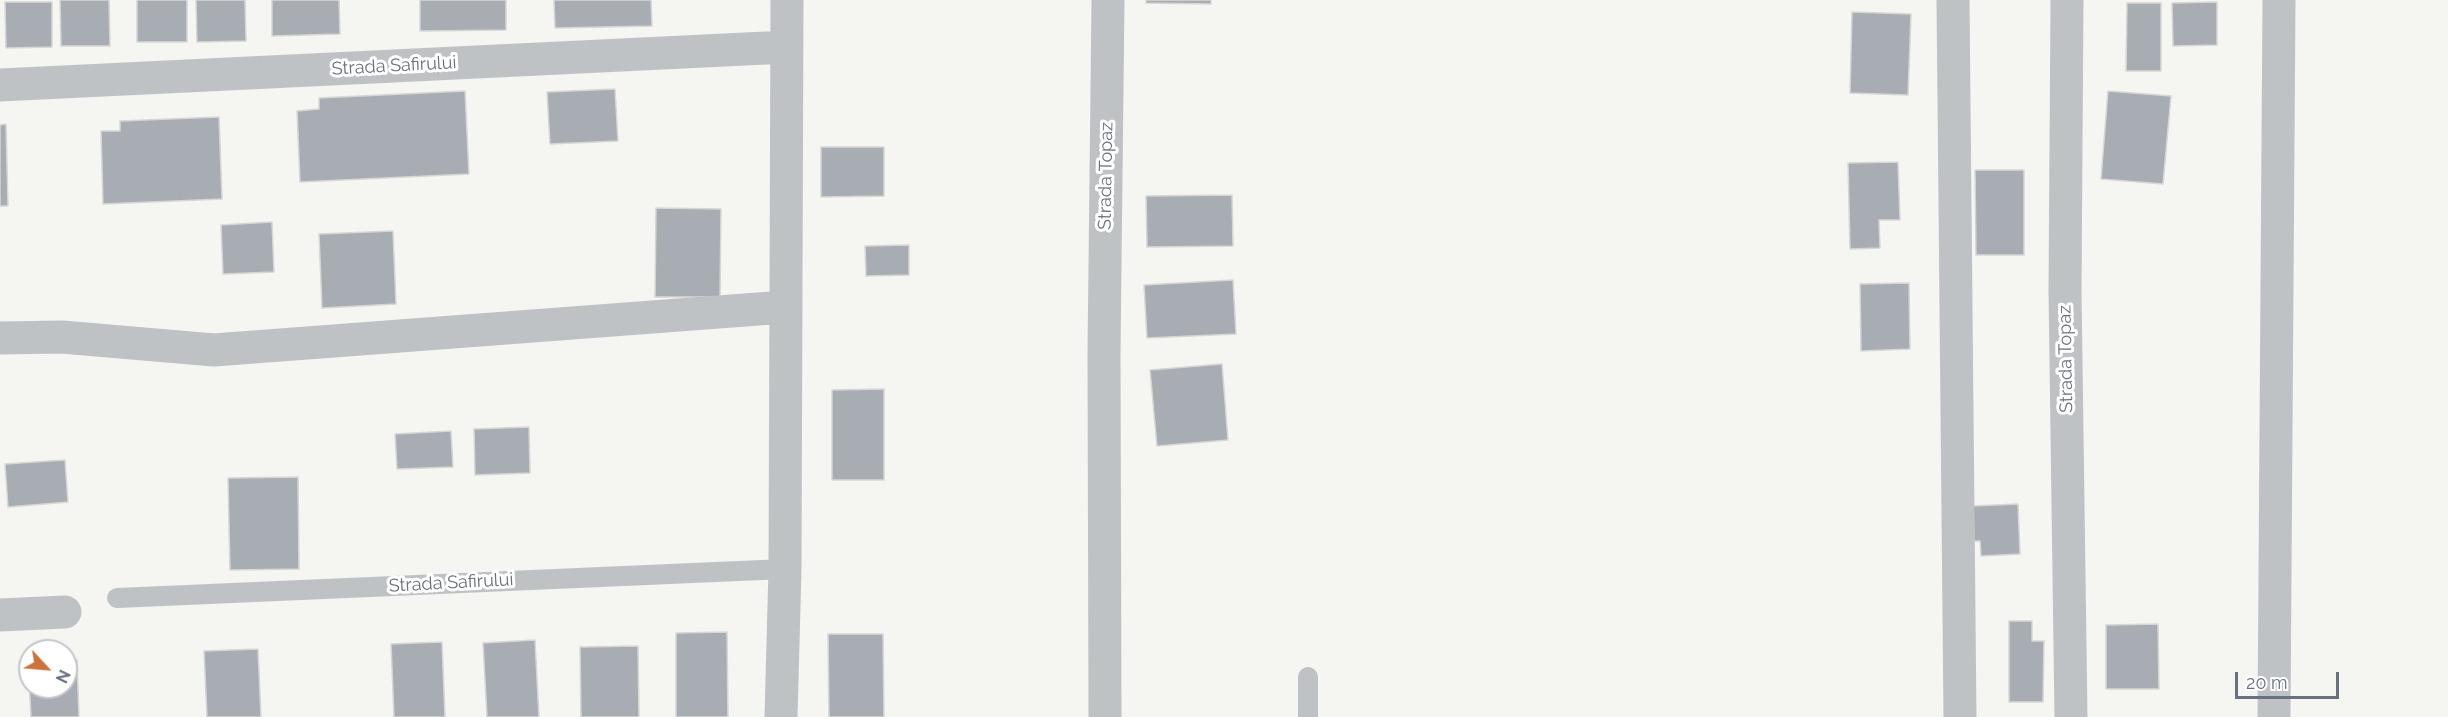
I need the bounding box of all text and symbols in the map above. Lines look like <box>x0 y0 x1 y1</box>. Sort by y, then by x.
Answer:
street label: Strada Safirului <box>331 52 457 80</box>
street label: Strada Topaz <box>1094 122 1118 230</box>
street label: Strada Topaz <box>2054 305 2078 413</box>
street label: Strada Safirului <box>388 569 514 597</box>
north arrow <box>18 639 78 699</box>
scale bar <box>2238 660 2342 698</box>
text: N <box>52 667 74 686</box>
text: 20 m <box>2246 672 2288 693</box>

